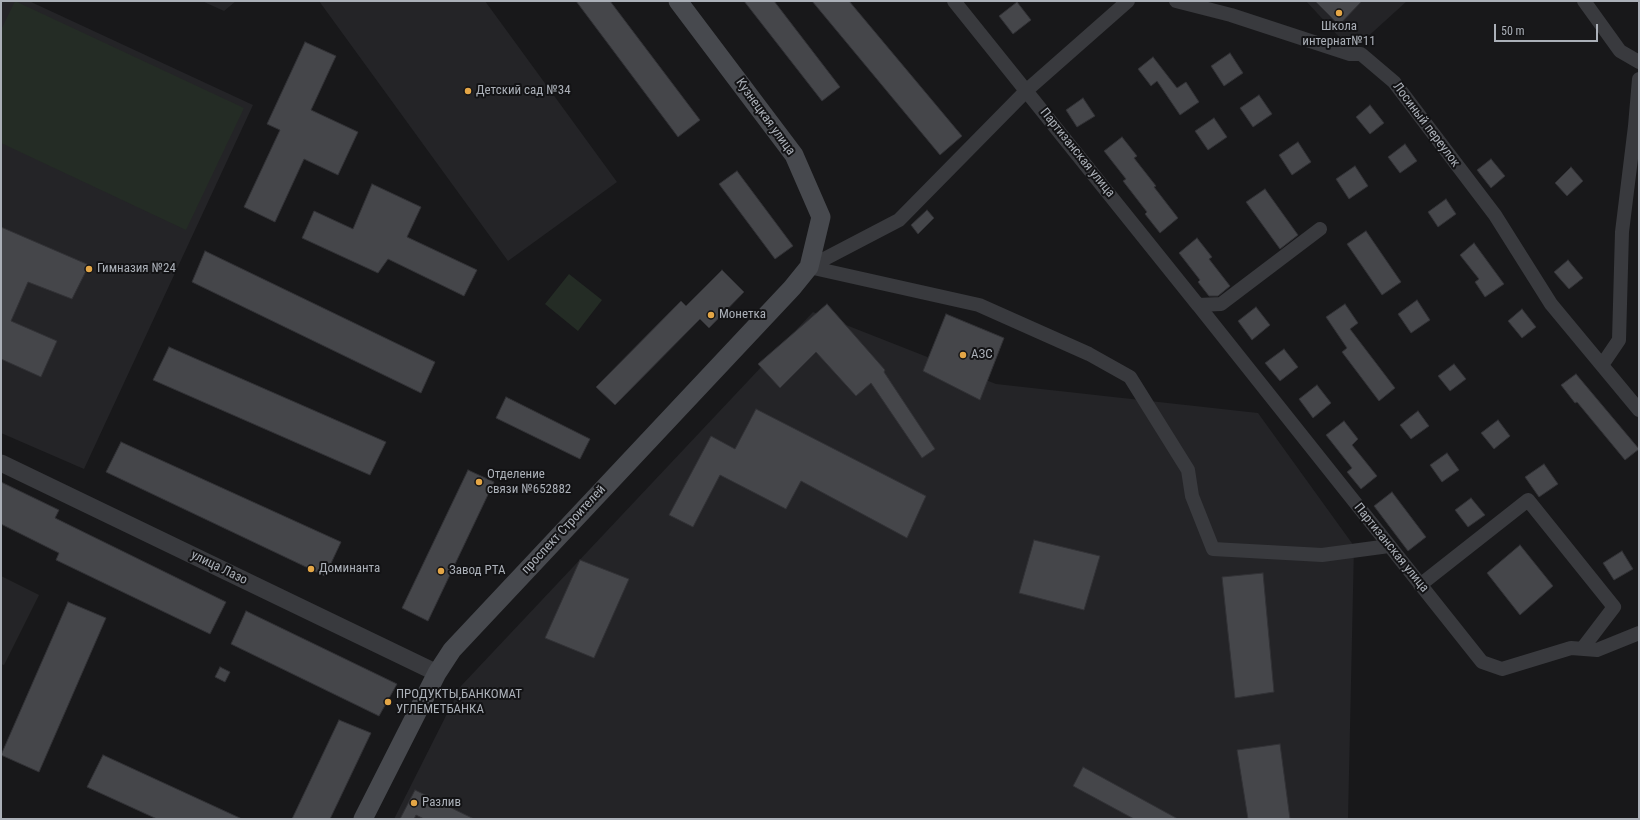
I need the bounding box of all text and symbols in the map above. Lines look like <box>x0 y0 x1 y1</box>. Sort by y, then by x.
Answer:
marker: Школа интернат№11 <box>1334 8 1344 18</box>
scale bar <box>1496 16 1600 42</box>
place label: Школа интернат№11 <box>1302 19 1376 50</box>
text: 50 m <box>1501 24 1525 38</box>
street label: Кузнецкая улица <box>732 76 798 158</box>
street label: Лосиный переулок <box>1389 80 1463 170</box>
place label: Детский сад №34 <box>476 83 571 99</box>
marker: Детский сад №34 <box>463 86 473 96</box>
street label: Партизанская улица <box>1036 105 1118 201</box>
place label: Гимназия №24 <box>97 261 176 277</box>
marker: Гимназия №24 <box>84 264 94 274</box>
place label: Монетка <box>719 307 766 323</box>
marker: Монетка <box>706 310 716 320</box>
place label: АЗС <box>971 347 993 363</box>
marker: АЗС <box>958 350 968 360</box>
place label: Отделение связи №652882 <box>487 467 571 498</box>
marker: Отделение связи №652882 <box>474 477 484 487</box>
street label: проспект Строителей <box>519 482 609 578</box>
street label: Партизанская улица <box>1350 500 1432 596</box>
street label: улица Лазо <box>188 548 250 588</box>
place label: Доминанта <box>319 561 380 577</box>
place label: Завод РТА <box>449 563 505 579</box>
marker: Доминанта <box>306 564 316 574</box>
marker: Завод РТА <box>436 566 446 576</box>
place label: ПРОДУКТЫ,БАНКОМАТ УГЛЕМЕТБАНКА <box>396 687 522 718</box>
marker: ПРОДУКТЫ,БАНКОМАТ УГЛЕМЕТБАНКА <box>383 697 393 707</box>
place label: Разлив <box>422 795 461 811</box>
marker: Разлив <box>409 798 419 808</box>

